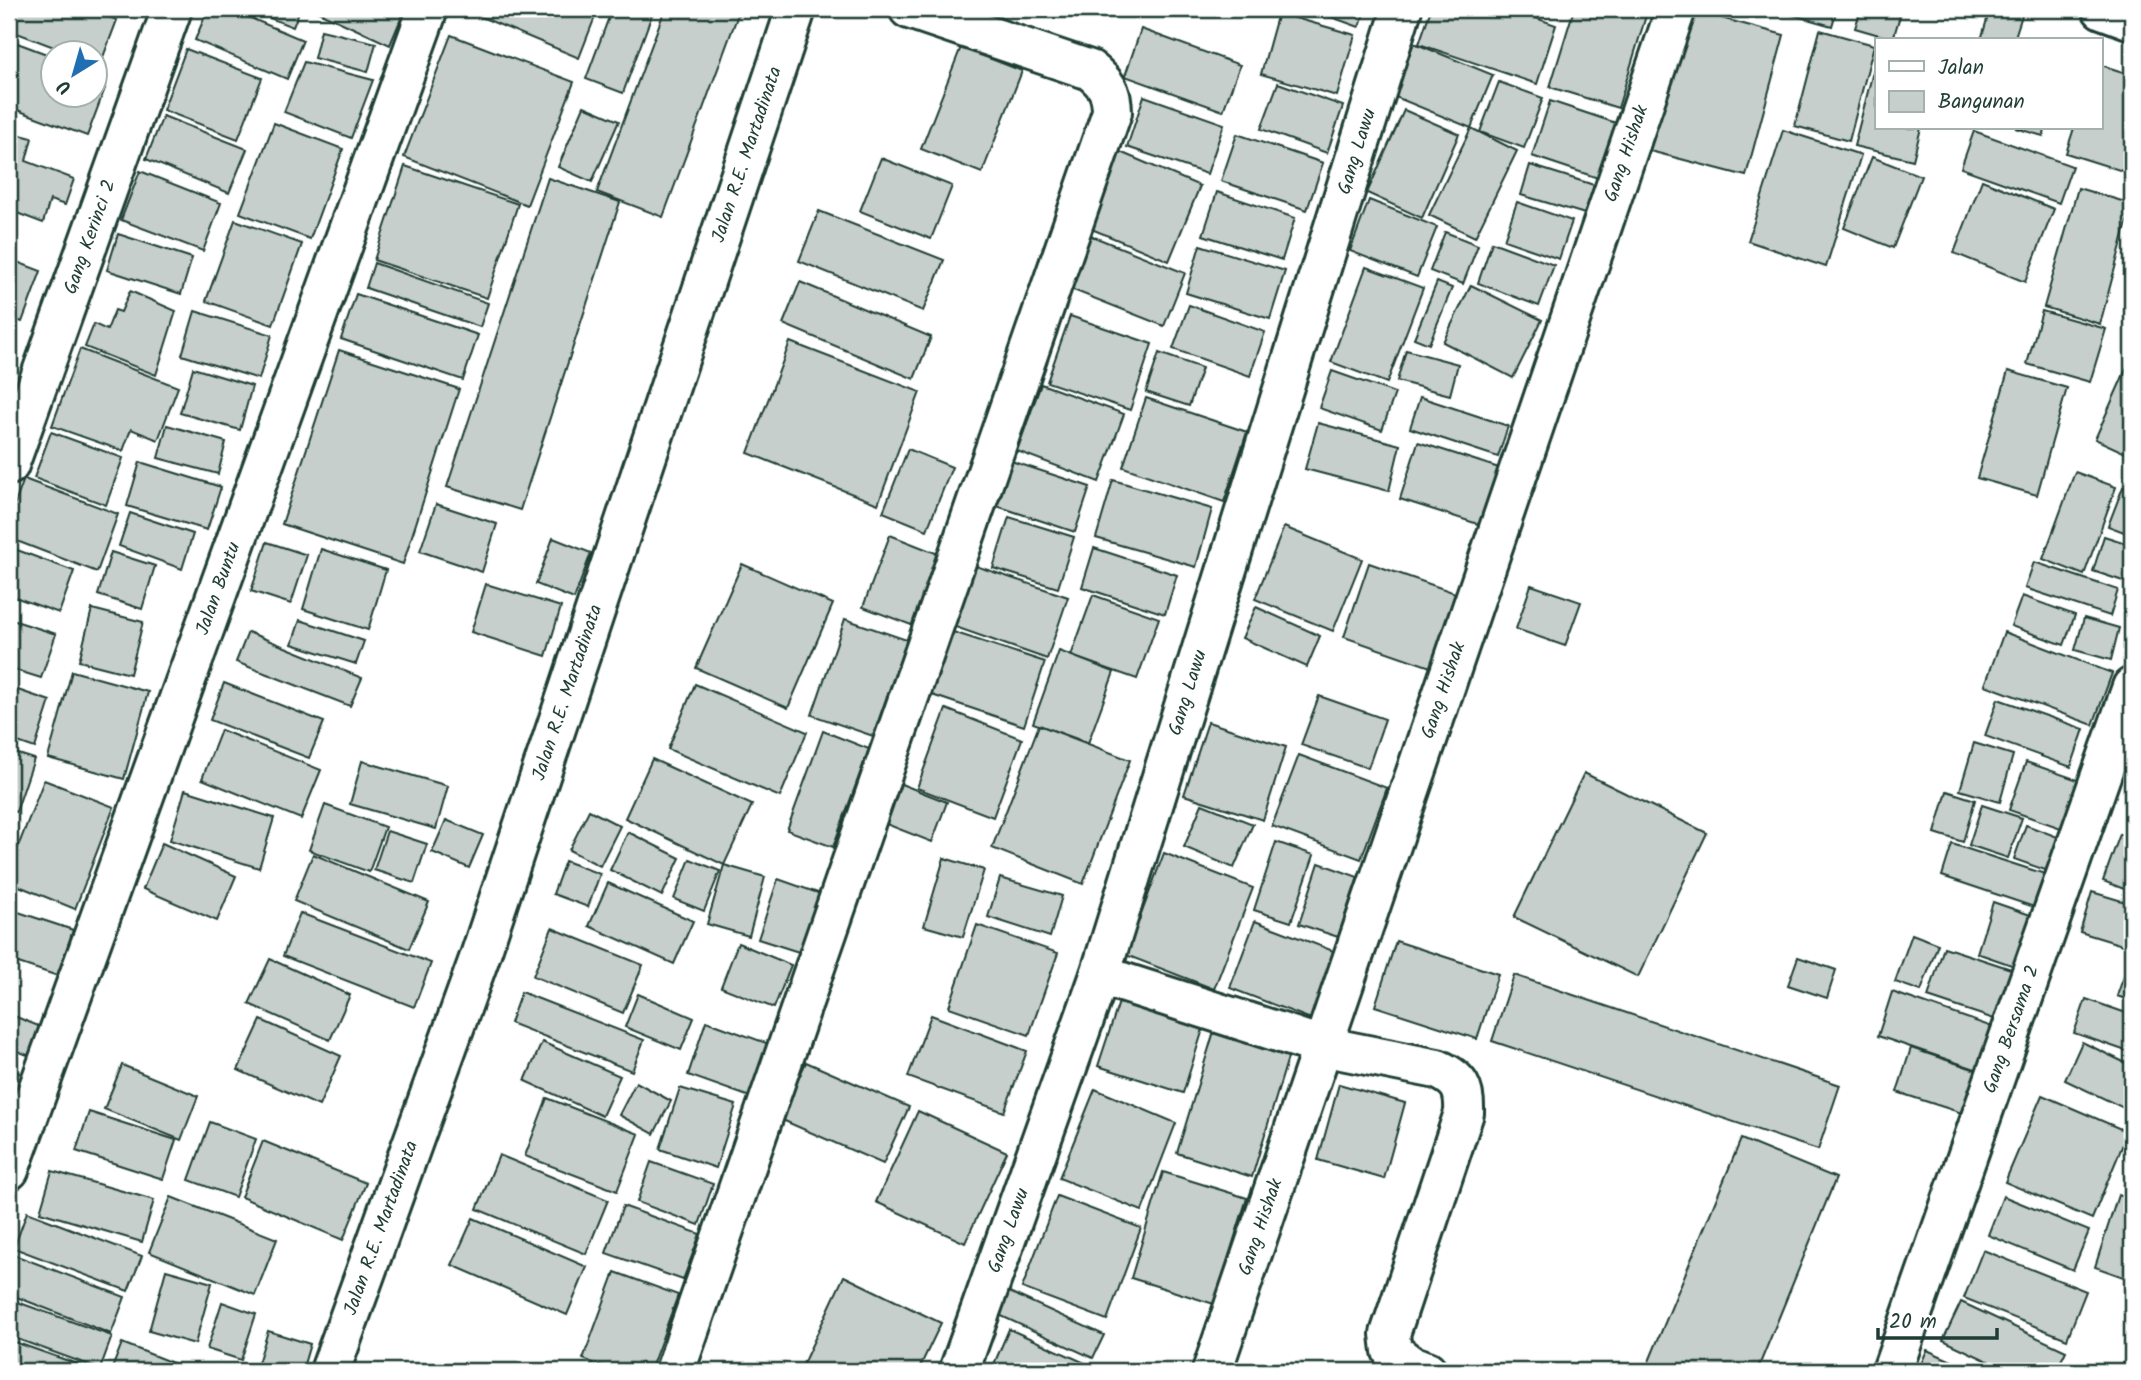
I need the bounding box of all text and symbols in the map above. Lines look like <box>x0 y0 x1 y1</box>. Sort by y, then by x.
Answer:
north arrow <box>38 38 108 108</box>
legend <box>1875 38 2102 130</box>
text: Jalan <box>1938 52 1984 85</box>
street label: Jalan R.E. Martadinata <box>704 63 791 247</box>
text: U <box>51 70 79 101</box>
text: Bangunan <box>1938 86 2025 119</box>
street label: Gang Hishak <box>1596 101 1657 206</box>
street label: Gang Lawu <box>1330 105 1385 198</box>
street label: Gang Kerinci 2 <box>56 176 125 299</box>
street label: Jalan Buntu <box>188 538 249 639</box>
street label: Jalan R.E. Martadinata <box>525 601 611 785</box>
street label: Gang Hishak <box>1413 638 1474 743</box>
street label: Gang Lawu <box>1161 646 1216 740</box>
street label: Gang Bersama 2 <box>1976 961 2048 1098</box>
street label: Jalan R.E. Martadinata <box>336 1136 427 1320</box>
street label: Gang Hishak <box>1231 1175 1291 1280</box>
street label: Gang Lawu <box>980 1184 1038 1277</box>
scale bar <box>1878 1296 1997 1340</box>
text: 20 m <box>1889 1306 1937 1339</box>

